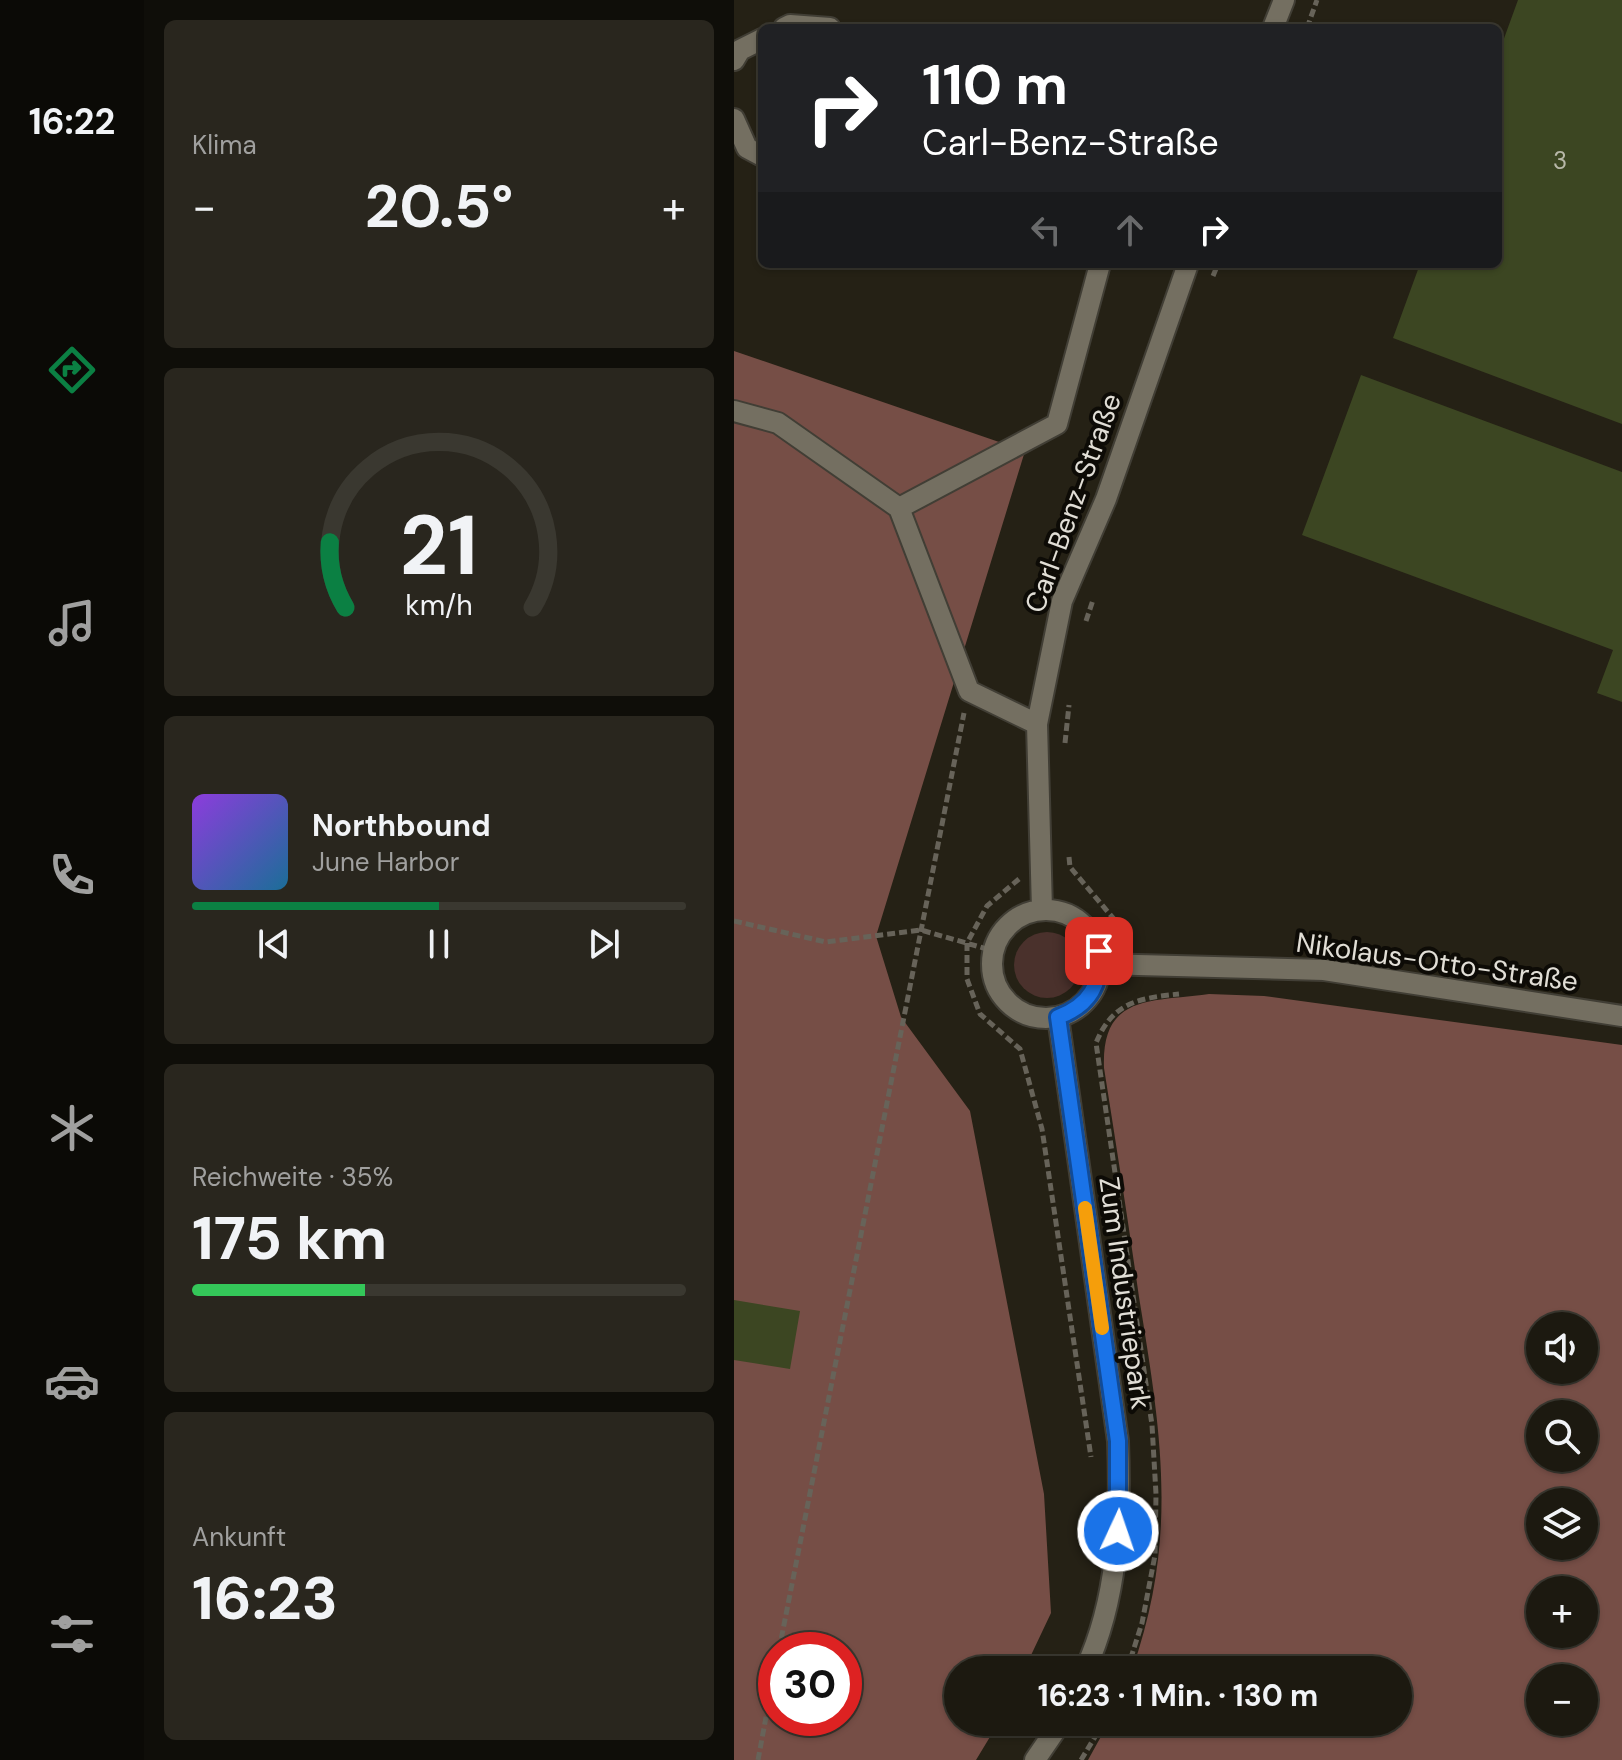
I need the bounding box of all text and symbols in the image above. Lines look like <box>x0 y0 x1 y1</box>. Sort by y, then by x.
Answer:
text: 110 m <box>922 48 1068 121</box>
icon: right <box>790 56 894 160</box>
text: 16:22 <box>29 98 115 145</box>
text: Carl-Benz-Straße <box>922 119 1219 166</box>
text: Klima <box>192 128 257 162</box>
house number: 3 <box>1553 145 1567 176</box>
text: 20.5° <box>365 167 513 246</box>
text: − <box>192 178 216 236</box>
text: + <box>662 178 686 236</box>
icon: left <box>1024 208 1068 252</box>
icon: ahead <box>1108 208 1152 252</box>
icon: right <box>1192 208 1236 252</box>
icon: directions <box>44 342 100 398</box>
street label: Carl-Benz-Straße <box>1016 388 1130 618</box>
text: 21 <box>400 491 478 600</box>
text: km/h <box>405 587 473 624</box>
icon: music <box>44 595 100 651</box>
text: Northbound <box>312 806 491 845</box>
text: June Harbor <box>312 845 459 879</box>
icon: phone <box>44 847 100 903</box>
pin <box>1065 917 1133 985</box>
icon: previous <box>252 922 296 966</box>
icon: pause <box>417 922 461 966</box>
icon: next <box>582 922 626 966</box>
street label: Nikolaus-Otto-Straße <box>1294 924 1580 1000</box>
icon: arrive <box>1077 929 1121 973</box>
icon: climate <box>44 1100 100 1156</box>
text: Reichweite · 35% <box>192 1160 393 1194</box>
street label: Zum Industriepark <box>1090 1174 1160 1412</box>
text: 175 km <box>192 1199 387 1278</box>
map controls <box>1526 1312 1598 1736</box>
button: sound <box>1526 1312 1598 1384</box>
icon: car <box>44 1353 100 1409</box>
button: search <box>1526 1400 1598 1472</box>
button: layers <box>1526 1488 1598 1560</box>
position arrow <box>1076 1489 1160 1573</box>
text: Ankunft <box>192 1520 286 1554</box>
text: 16:23 <box>192 1559 338 1638</box>
button: + <box>1526 1576 1598 1648</box>
icon: filters <box>44 1606 100 1662</box>
speed limit sign: 30 <box>758 1632 862 1736</box>
button: − <box>1526 1664 1598 1736</box>
text: 16:23 · 1 Min. · 130 m <box>1038 1676 1318 1715</box>

